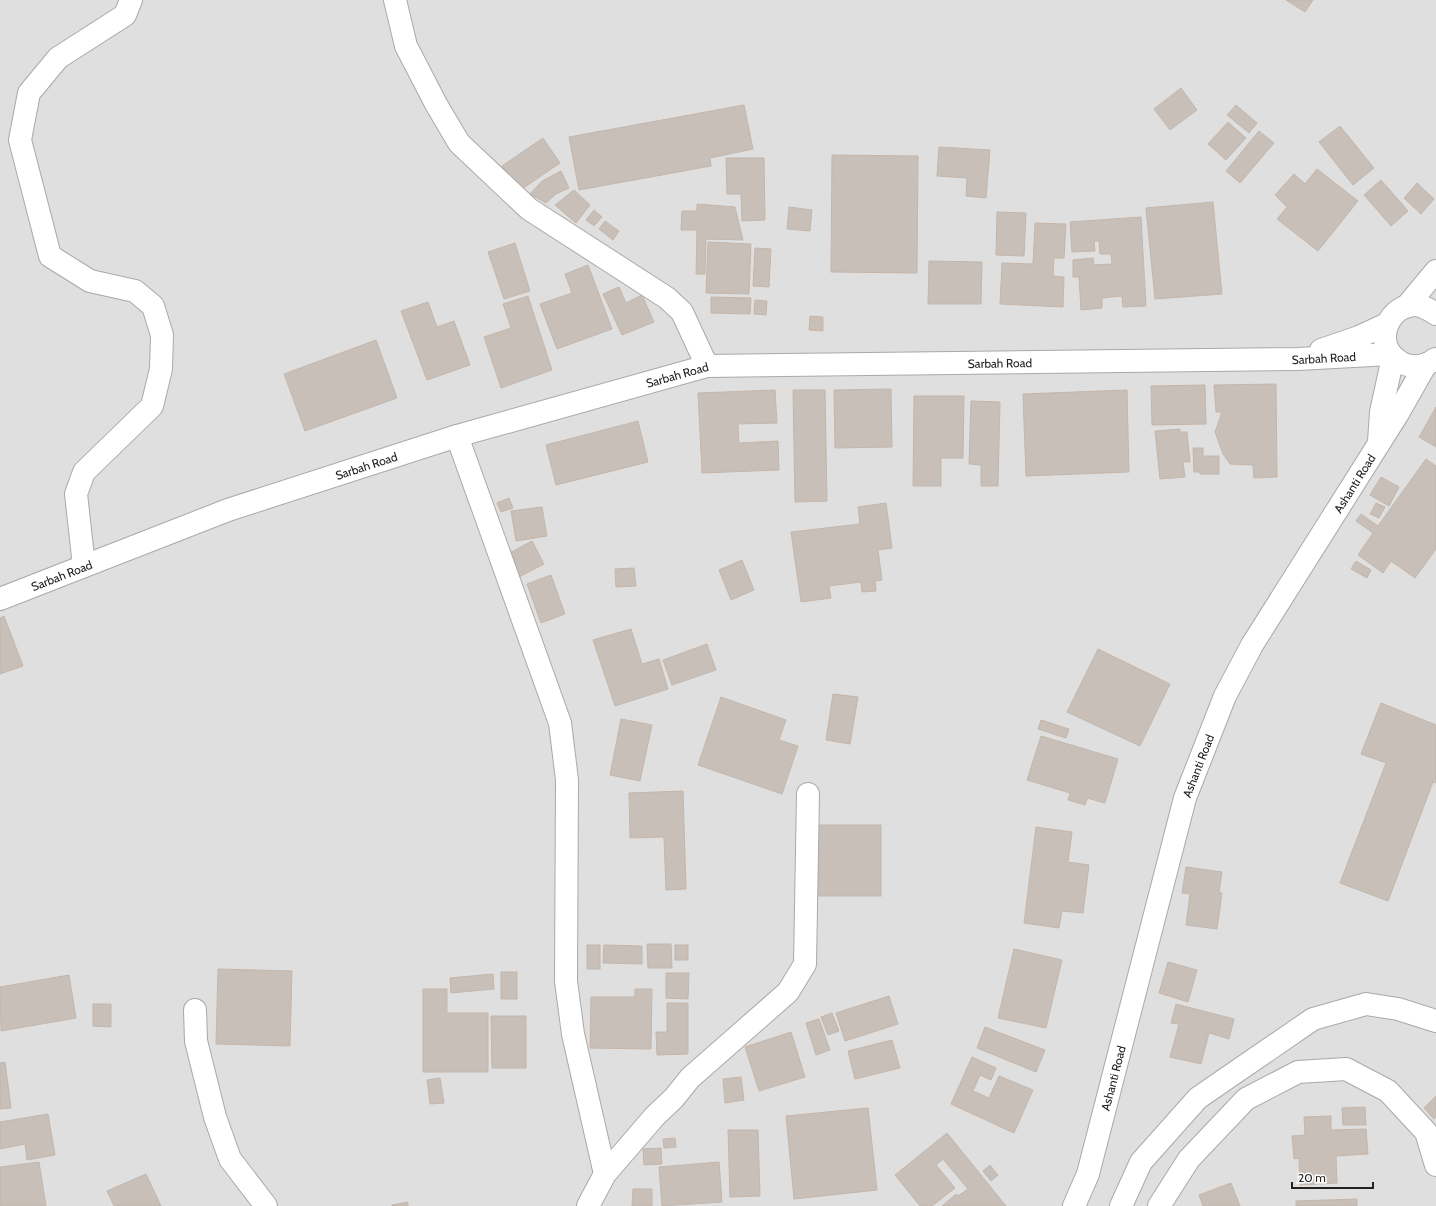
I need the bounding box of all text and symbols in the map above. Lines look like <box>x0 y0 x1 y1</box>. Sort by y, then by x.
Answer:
street label: Sarbah Road <box>1292 348 1356 367</box>
street label: Sarbah Road <box>968 355 1032 370</box>
street label: Sarbah Road <box>644 358 710 390</box>
street label: Sarbah Road <box>333 448 399 482</box>
street label: Ashanti Road <box>1330 451 1378 515</box>
street label: Sarbah Road <box>29 556 94 594</box>
street label: Ashanti Road <box>1179 732 1217 799</box>
street label: Ashanti Road <box>1097 1044 1128 1112</box>
scale bar <box>1292 1164 1373 1190</box>
text: 20 m <box>1298 1170 1326 1185</box>

